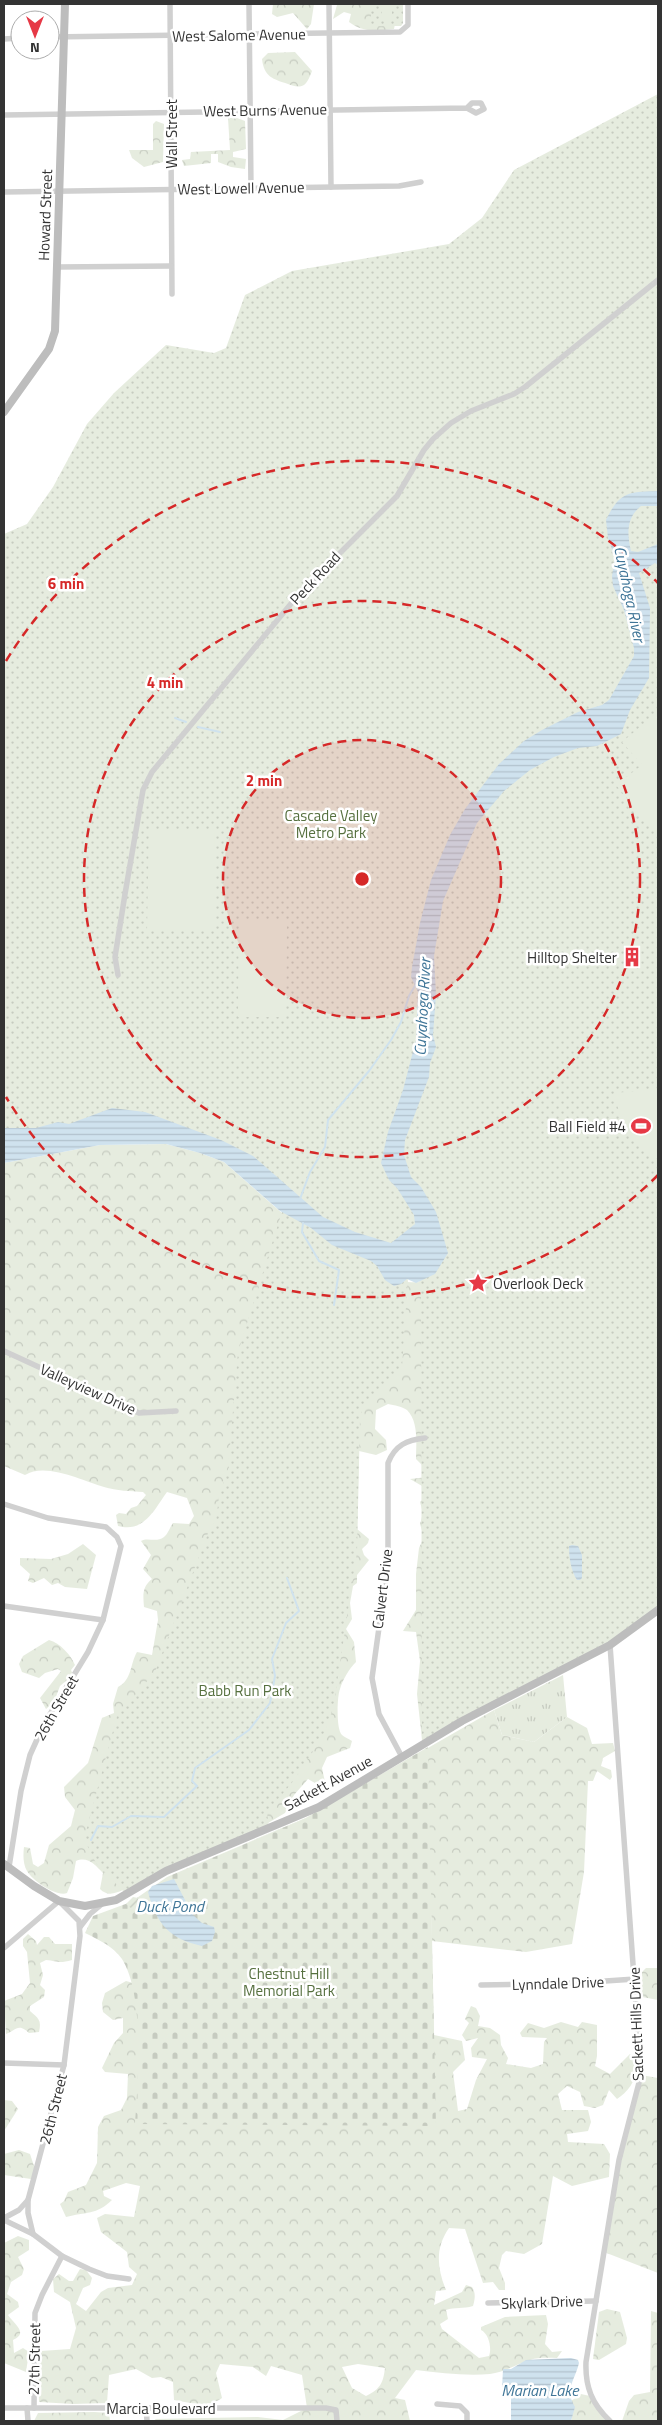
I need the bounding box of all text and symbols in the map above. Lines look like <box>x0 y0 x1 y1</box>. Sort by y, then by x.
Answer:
north arrow <box>10 10 60 60</box>
street label: West Salome Avenue <box>172 22 306 48</box>
text: N <box>30 38 40 59</box>
street label: West Burns Avenue <box>203 97 327 123</box>
street label: Wall Street <box>160 99 183 169</box>
street label: Howard Street <box>32 168 58 261</box>
street label: West Lowell Avenue <box>177 175 305 201</box>
water label: Cuyahoga River <box>608 544 652 646</box>
street label: Peck Road <box>284 546 346 610</box>
text: 6 min <box>48 572 84 595</box>
text: 4 min <box>147 671 183 694</box>
text: 2 min <box>246 769 282 792</box>
park label: Cascade Valley Metro Park <box>285 804 377 844</box>
centre of rings <box>353 870 371 888</box>
place label: Hilltop Shelter <box>527 946 617 969</box>
building icon: Hilltop Shelter <box>621 946 643 968</box>
water label: Cuyahoga River <box>407 956 437 1056</box>
place label: Ball Field #4 <box>549 1115 626 1138</box>
sports icon: Ball Field #4 <box>630 1115 652 1137</box>
place icon: Overlook Deck <box>467 1272 489 1294</box>
place label: Overlook Deck <box>493 1272 584 1295</box>
street label: Valleyview Drive <box>36 1358 140 1420</box>
street label: Calvert Drive <box>366 1548 398 1630</box>
street label: 26th Street <box>28 1670 84 1745</box>
park label: Babb Run Park <box>198 1679 292 1702</box>
street label: Sackett Avenue <box>280 1749 376 1817</box>
water label: Duck Pond <box>136 1894 206 1918</box>
park label: Chestnut Hill Memorial Park <box>243 1962 335 2002</box>
street label: Sackett Hills Drive <box>623 1967 649 2081</box>
street label: Lynndale Drive <box>511 1970 605 1996</box>
street label: 26th Street <box>33 2071 73 2147</box>
street label: Skylark Drive <box>501 2289 583 2315</box>
street label: 27th Street <box>22 2322 46 2395</box>
water label: Marian Lake <box>501 2378 580 2402</box>
street label: Marcia Boulevard <box>106 2397 216 2420</box>

